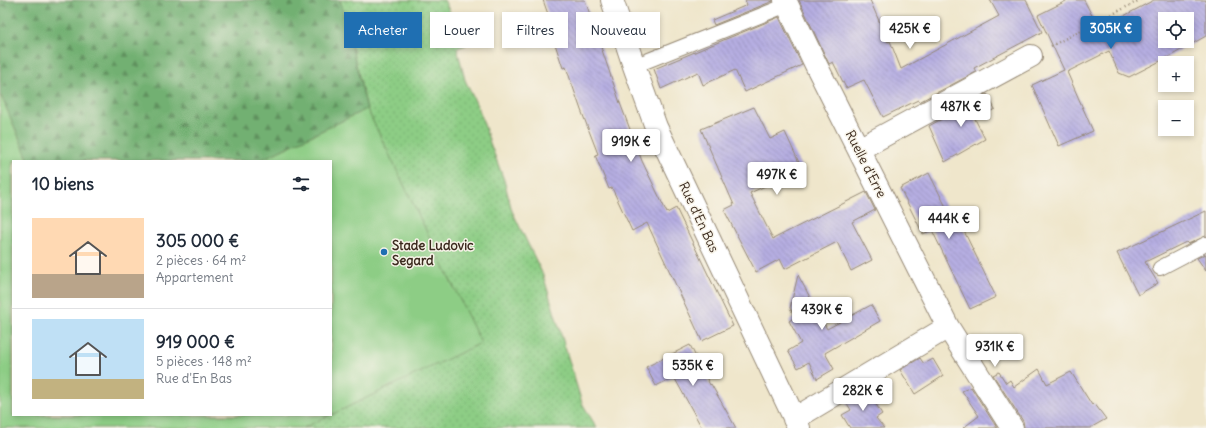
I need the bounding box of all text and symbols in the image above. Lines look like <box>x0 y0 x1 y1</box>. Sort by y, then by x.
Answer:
chip: Acheter <box>344 12 422 48</box>
chip: Louer <box>430 12 494 48</box>
chip: Filtres <box>502 12 568 48</box>
chip: Nouveau <box>576 12 660 48</box>
map controls <box>1158 12 1194 136</box>
button: locate <box>1158 12 1194 48</box>
pin: 425K € <box>877 16 943 50</box>
pin: 305K € <box>1078 16 1144 50</box>
text: 425K € <box>889 20 931 37</box>
text: 305K € <box>1090 20 1132 37</box>
button: + <box>1158 56 1194 92</box>
pin: 487K € <box>928 94 994 128</box>
text: 487K € <box>941 98 981 115</box>
button: − <box>1158 100 1194 136</box>
street label: Ruelle d'Erre <box>842 127 890 201</box>
pin: 919K € <box>598 129 664 163</box>
text: 919K € <box>611 133 651 150</box>
pin: 497K € <box>744 162 810 196</box>
text: 497K € <box>757 166 797 183</box>
text: 10 biens <box>32 173 94 195</box>
icon: filters <box>290 173 312 195</box>
street label: Rue d'En Bas <box>675 179 723 255</box>
pin: 444K € <box>916 206 982 240</box>
text: 444K € <box>928 210 970 227</box>
text: 305 000 € <box>156 230 239 252</box>
icon: home <box>64 234 112 282</box>
place label: Stade Ludovic Segard <box>392 237 474 269</box>
marker: Stade Ludovic Segard <box>379 247 389 257</box>
text: 2 pièces · 64 m² <box>156 252 246 269</box>
text: Appartement <box>156 269 233 286</box>
pin: 439K € <box>789 297 855 331</box>
text: 439K € <box>801 301 843 318</box>
text: 919 000 € <box>156 331 235 353</box>
pin: 931K € <box>962 334 1028 368</box>
icon: home <box>64 335 112 383</box>
text: 931K € <box>975 338 1015 355</box>
text: 5 pièces · 148 m² <box>156 353 252 370</box>
pin: 535K € <box>660 353 726 387</box>
text: 535K € <box>672 357 714 374</box>
text: Rue d'En Bas <box>156 370 232 387</box>
pin: 282K € <box>830 378 896 412</box>
text: 282K € <box>842 382 884 399</box>

